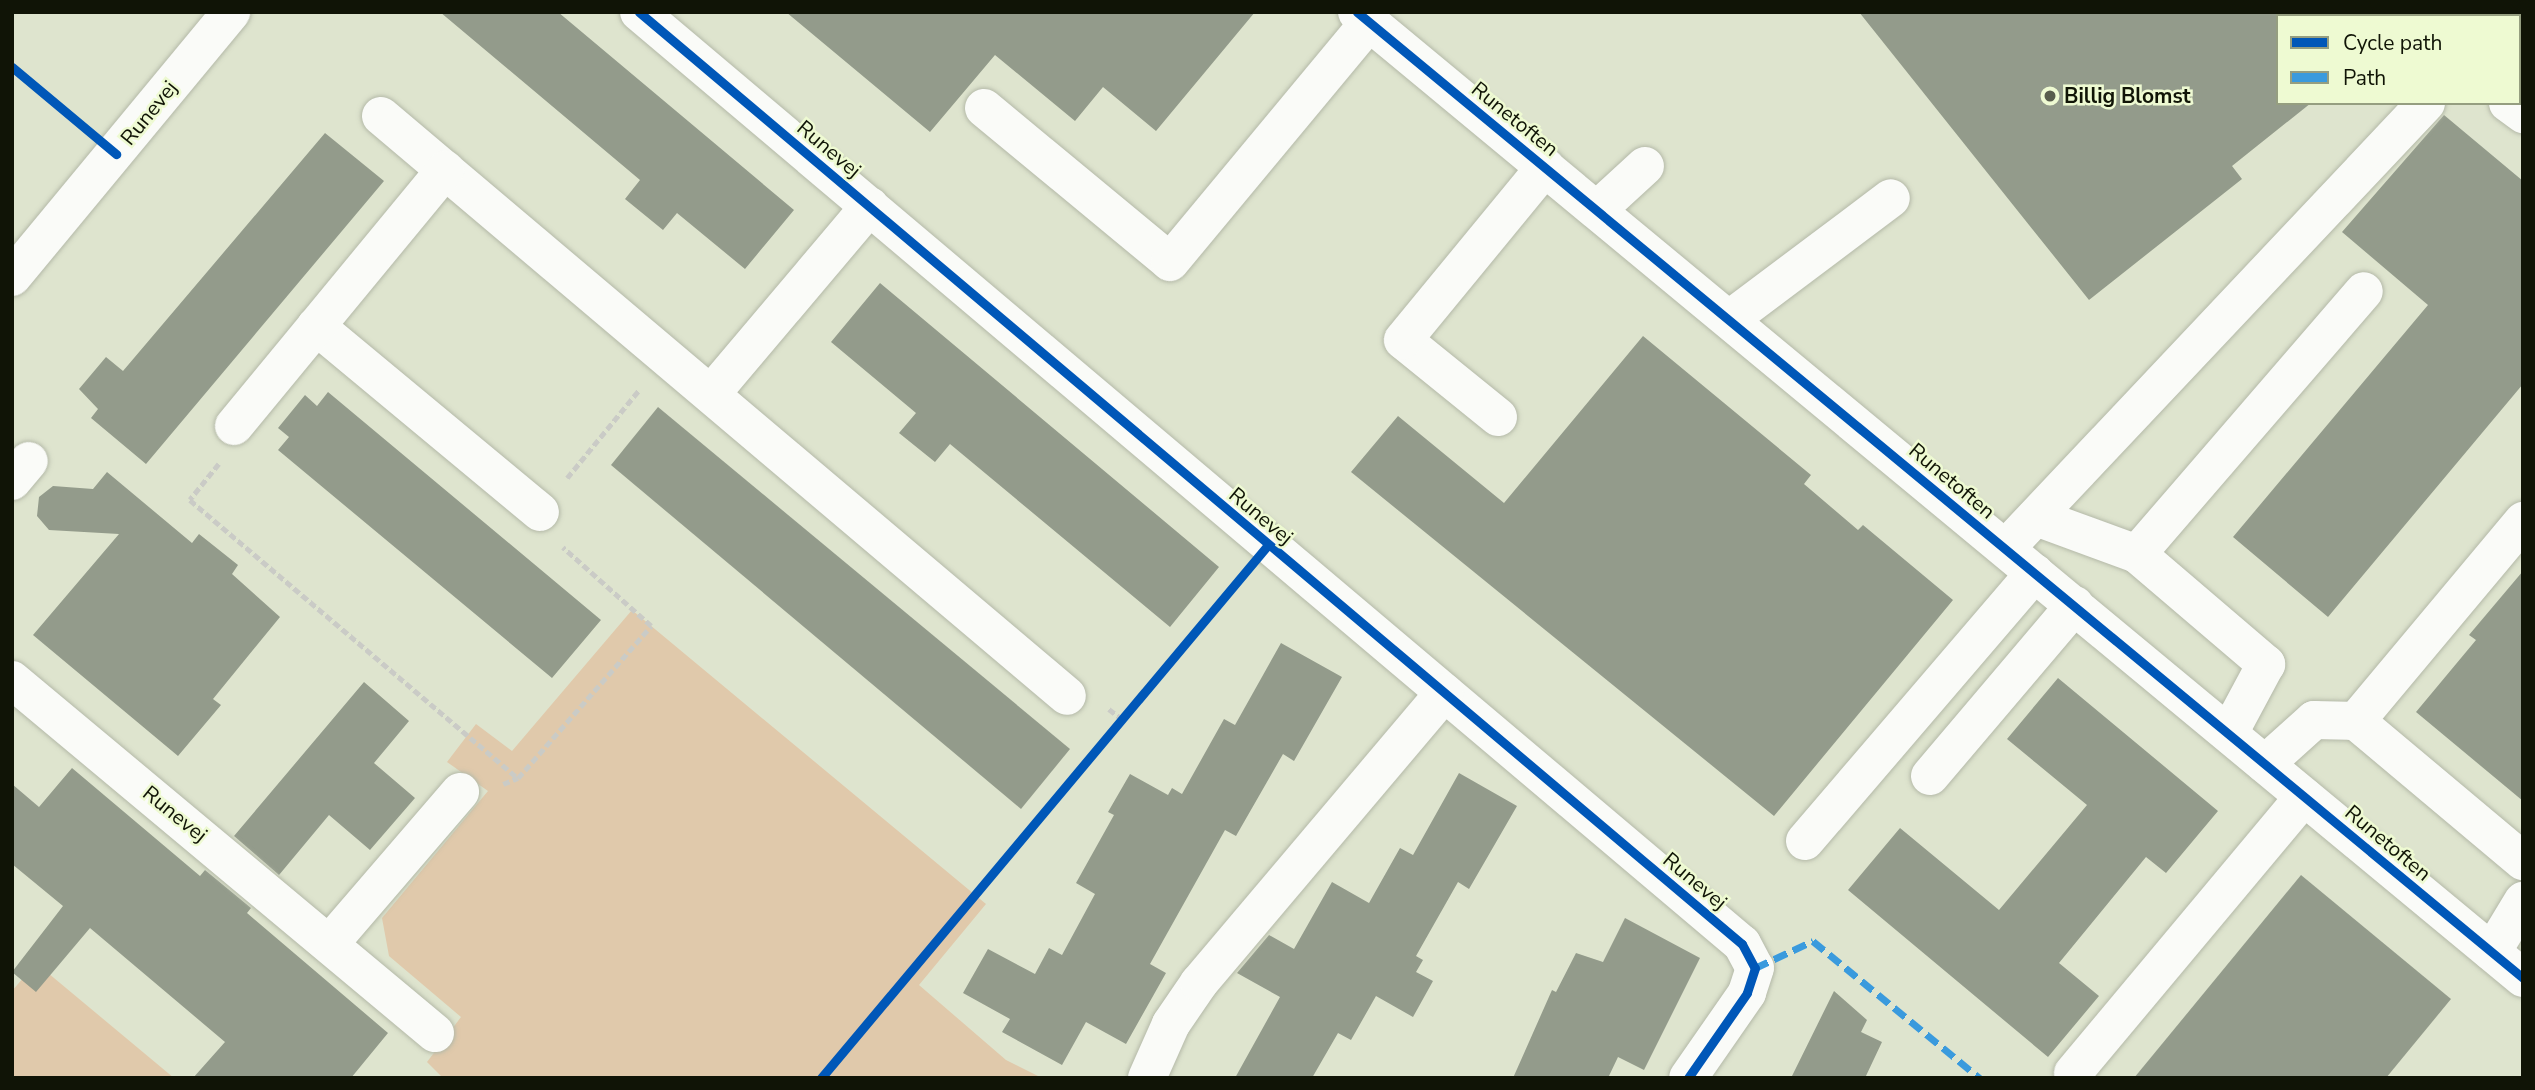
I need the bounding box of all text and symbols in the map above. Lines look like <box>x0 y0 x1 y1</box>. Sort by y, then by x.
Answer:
legend <box>2276 14 2521 105</box>
text: Cycle path <box>2343 29 2442 57</box>
text: Path <box>2343 64 2386 92</box>
street label: Runevej <box>115 76 183 150</box>
street label: Runetoften <box>1466 76 1564 162</box>
place label: Billig Blomst <box>2064 83 2191 109</box>
marker: Billig Blomst <box>2042 88 2058 104</box>
street label: Runevej <box>792 115 866 183</box>
street label: Runetoften <box>1904 438 2000 524</box>
street label: Runevej <box>1224 482 1298 550</box>
street label: Runevej <box>138 780 212 848</box>
street label: Runetoften <box>2340 800 2436 886</box>
street label: Runevej <box>1658 847 1732 915</box>

